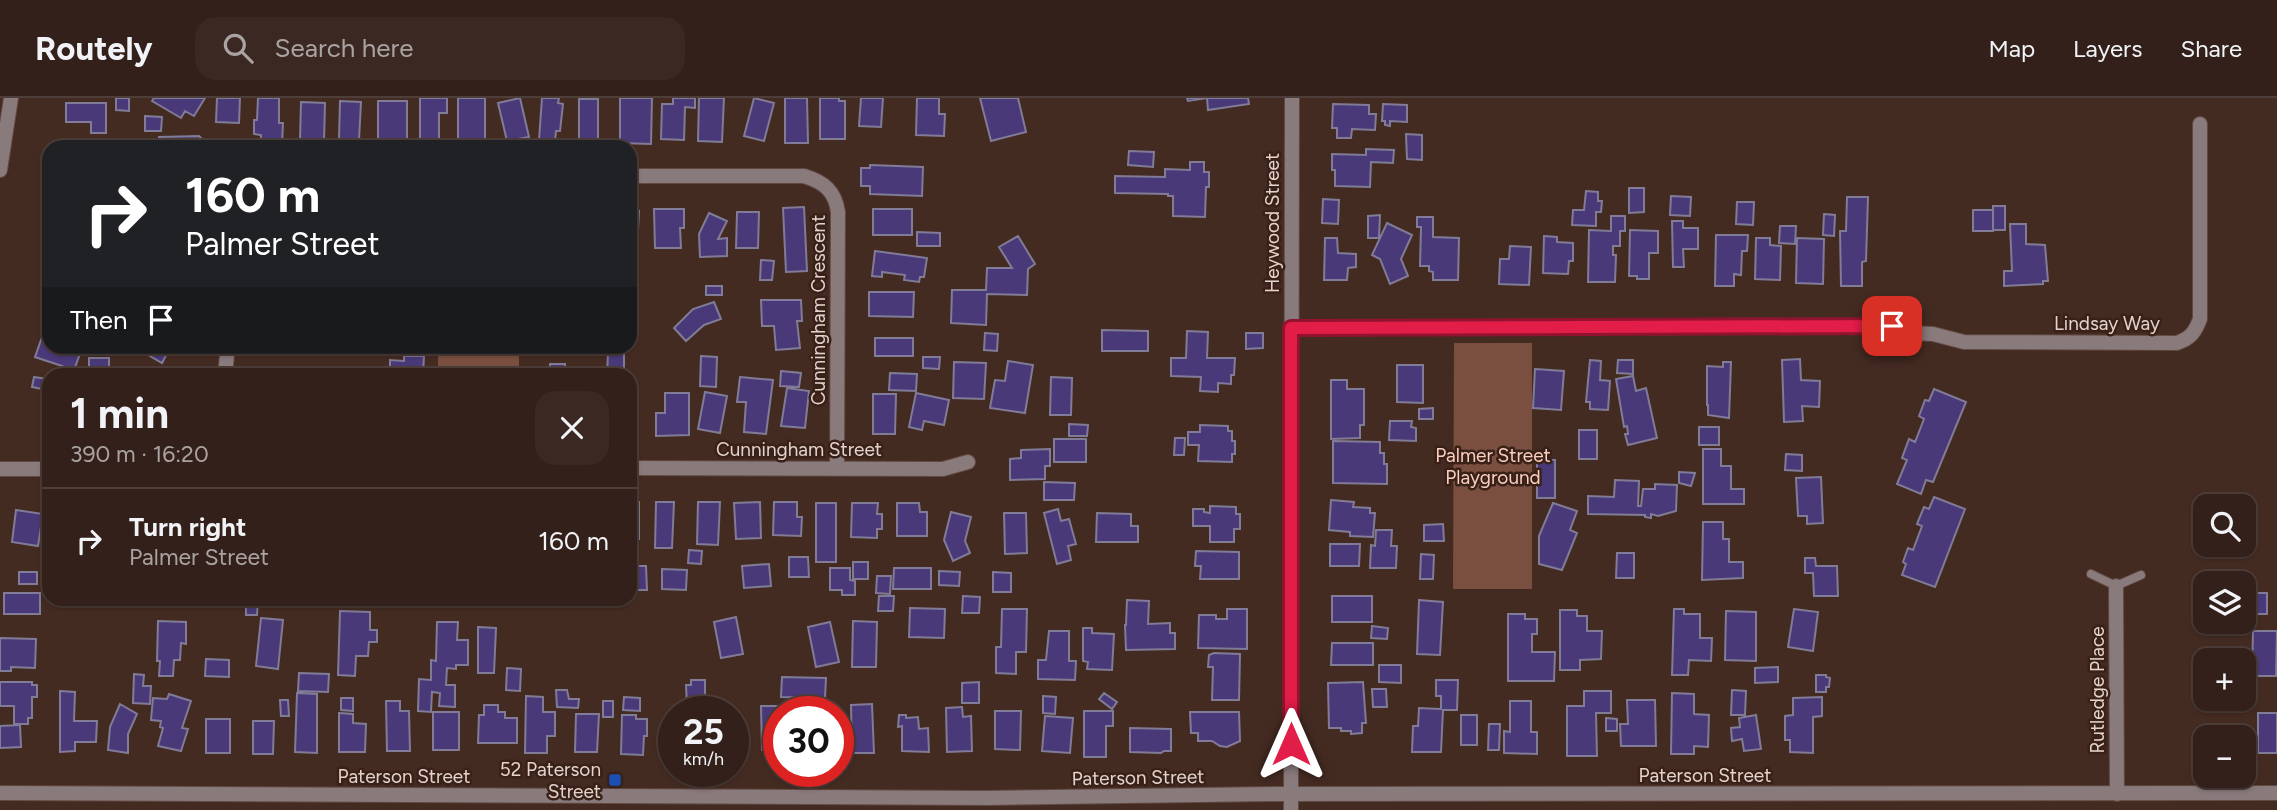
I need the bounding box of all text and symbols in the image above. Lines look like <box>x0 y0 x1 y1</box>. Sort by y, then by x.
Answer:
search box <box>195 17 685 80</box>
text: Routely <box>35 29 153 68</box>
icon: search <box>219 29 257 67</box>
text: Search here <box>275 32 414 64</box>
text: Map <box>1988 34 2035 63</box>
text: Layers <box>2073 34 2142 63</box>
text: Share <box>2180 34 2242 63</box>
street label: Heywood Street <box>1261 153 1284 293</box>
text: 160 m <box>185 165 320 224</box>
icon: right <box>70 168 161 259</box>
street label: Cunningham Crescent <box>807 215 830 405</box>
text: Palmer Street <box>185 225 380 263</box>
pin <box>1862 296 1922 356</box>
icon: arrive <box>142 301 180 339</box>
text: Then <box>70 304 128 336</box>
icon: arrive <box>1873 307 1911 345</box>
street label: Lindsay Way <box>2054 312 2160 335</box>
text: 1 min <box>70 388 169 439</box>
button: close <box>535 391 609 465</box>
street label: Cunningham Street <box>716 438 882 461</box>
text: 390 m · 16:20 <box>70 440 209 468</box>
park label: Palmer Street Playground <box>1435 444 1551 489</box>
map controls <box>2193 494 2256 788</box>
button: search <box>2193 494 2256 557</box>
text: Turn right <box>129 511 246 543</box>
icon: right <box>70 522 108 560</box>
text: 160 m <box>538 525 609 557</box>
text: Palmer Street <box>129 543 269 571</box>
button: layers <box>2193 571 2256 634</box>
street label: Rutledge Place <box>2086 626 2109 754</box>
button: + <box>2193 648 2256 711</box>
speed limit sign: 30 <box>763 696 854 787</box>
position arrow <box>1254 707 1328 781</box>
text: 25 <box>683 711 724 753</box>
button: − <box>2193 725 2256 788</box>
text: km/h <box>683 748 724 770</box>
place label: 52 Paterson Street <box>500 758 601 803</box>
street label: Paterson Street <box>1639 764 1771 787</box>
street label: Paterson Street <box>338 765 470 788</box>
street label: Paterson Street <box>1071 765 1205 790</box>
marker: 52 Paterson Street <box>607 772 623 788</box>

